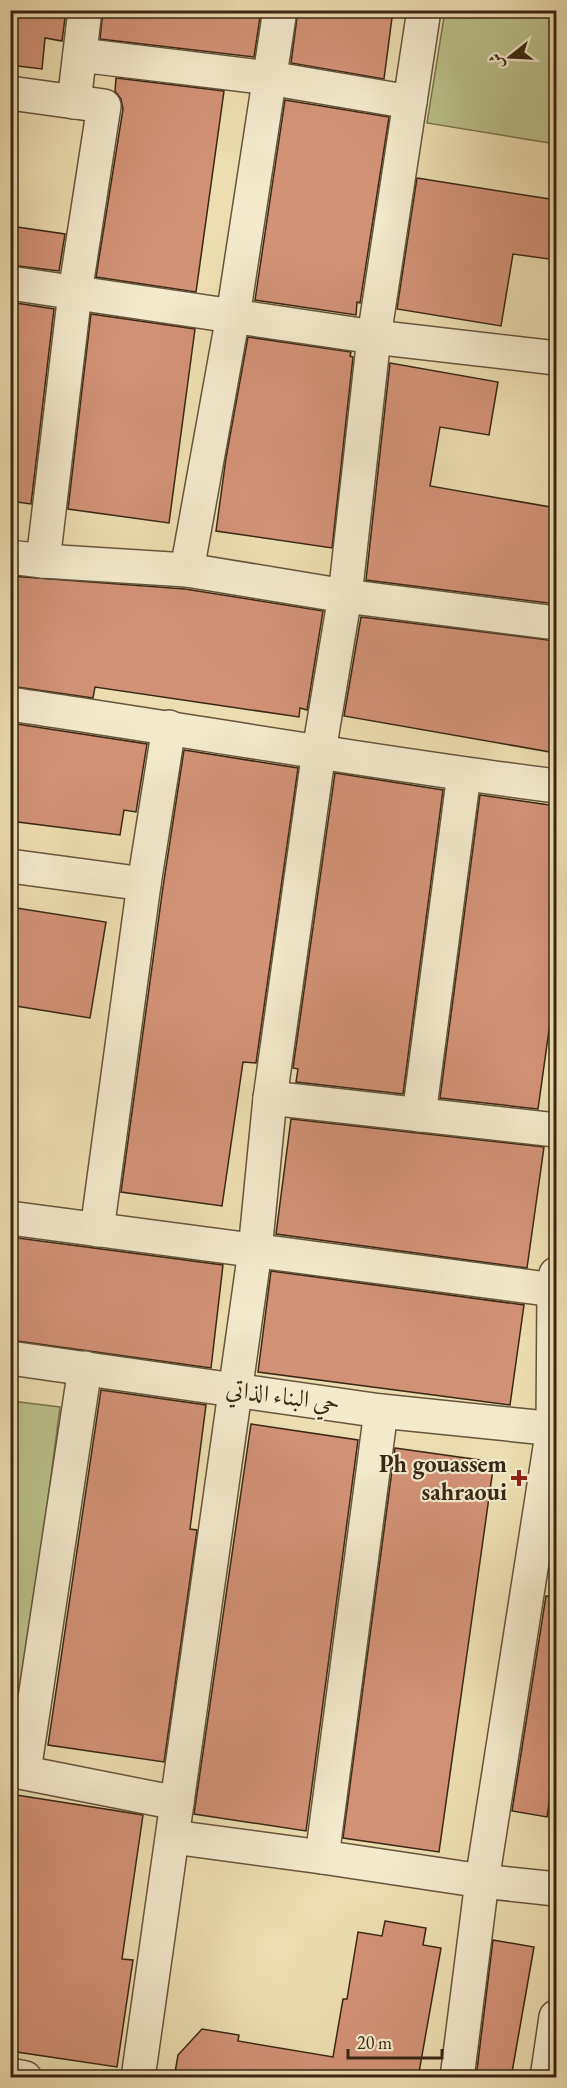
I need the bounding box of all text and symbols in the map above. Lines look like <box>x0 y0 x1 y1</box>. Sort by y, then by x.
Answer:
north arrow <box>480 27 540 87</box>
text: ش <box>484 51 509 72</box>
street label: حي البناء الذاتي <box>224 1372 342 1423</box>
place label: Ph gouassem sahraoui <box>379 1448 507 1507</box>
marker: Ph gouassem sahraoui <box>512 1471 526 1485</box>
scale bar <box>348 2022 442 2060</box>
text: 20 m <box>357 2031 392 2054</box>

